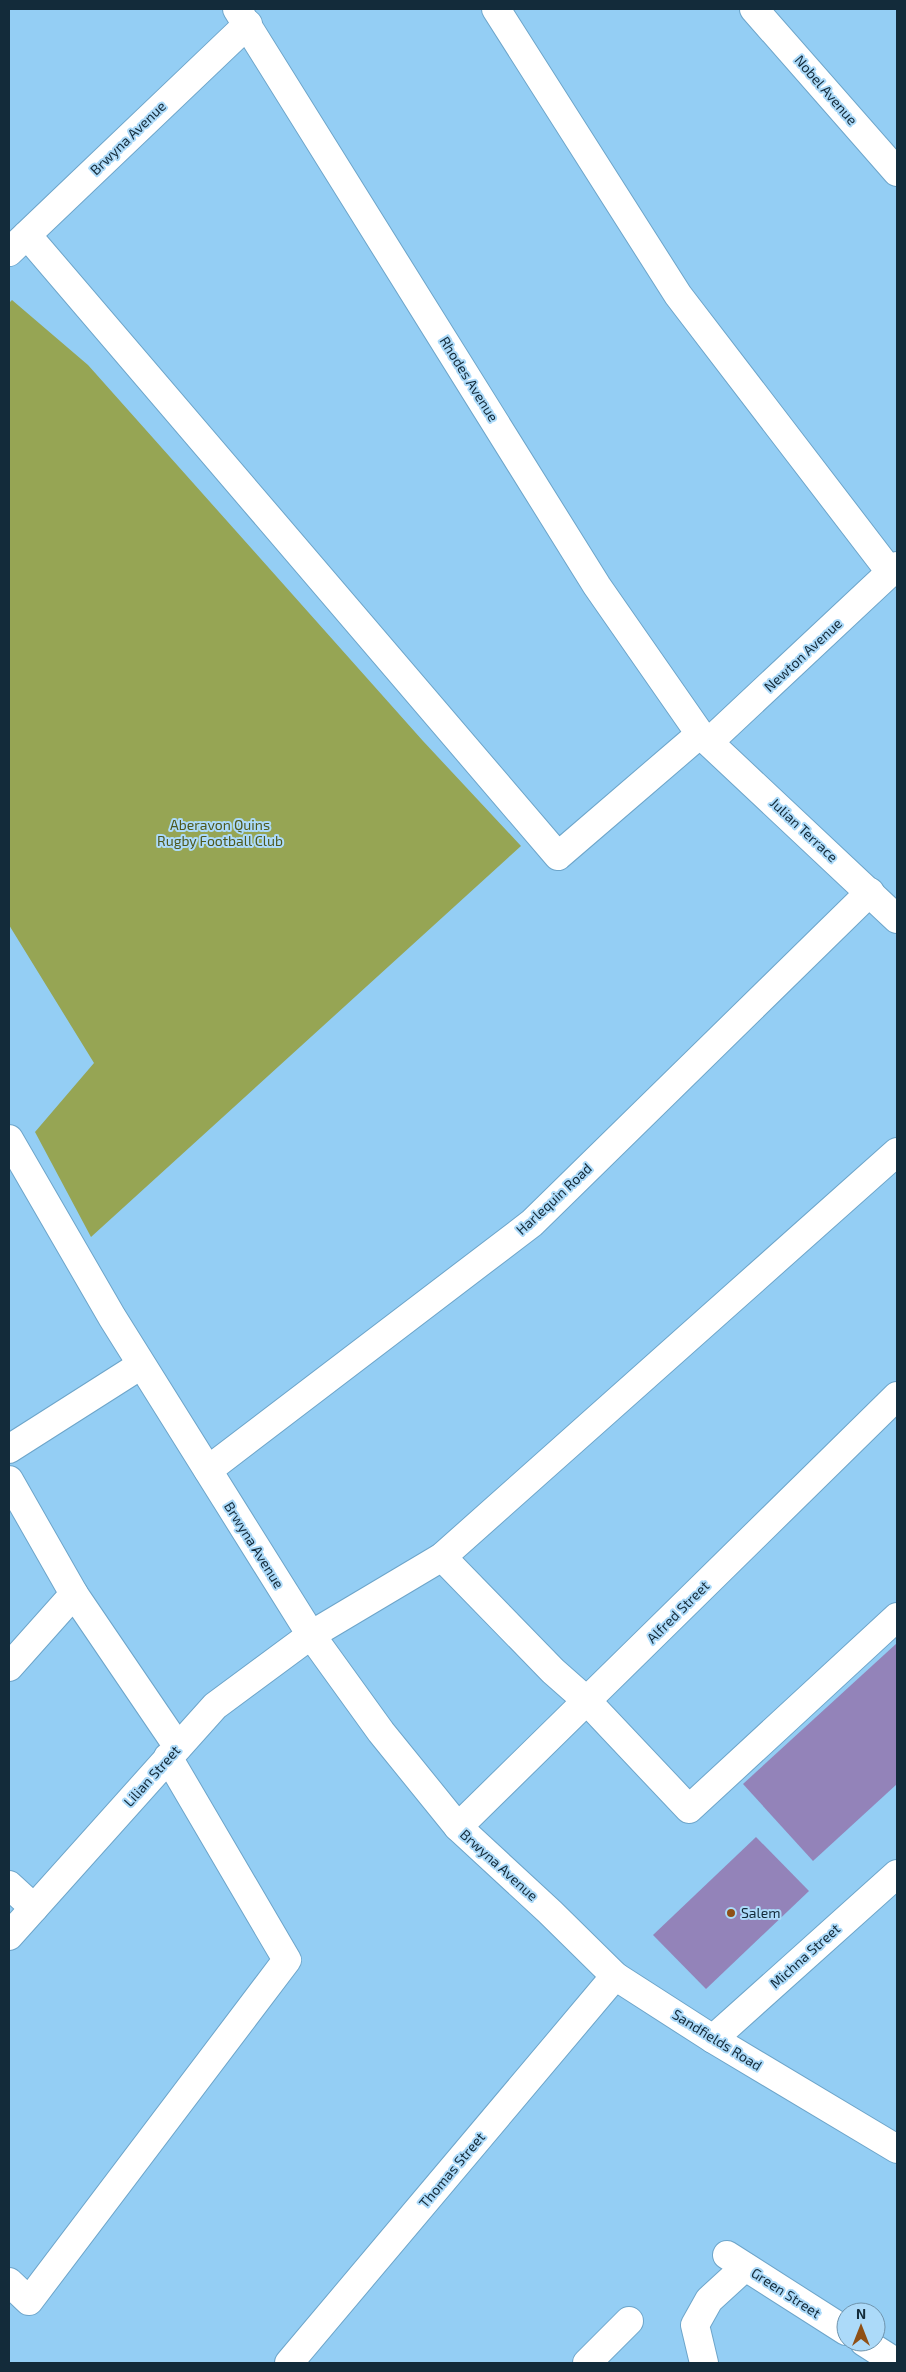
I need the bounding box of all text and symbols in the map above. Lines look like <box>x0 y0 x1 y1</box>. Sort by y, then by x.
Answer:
street label: Nobel Avenue <box>791 51 861 128</box>
street label: Brwyna Avenue <box>86 97 169 178</box>
street label: Rhodes Avenue <box>436 333 502 424</box>
street label: Newton Avenue <box>760 614 845 695</box>
street label: Julian Terrace <box>767 794 842 865</box>
park label: Aberavon Quins Rugby Football Club <box>157 816 283 849</box>
street label: Harlequin Road <box>512 1159 595 1238</box>
street label: Brwyna Avenue <box>221 1498 288 1591</box>
street label: Alfred Street <box>643 1577 712 1646</box>
street label: Lilian Street <box>120 1742 183 1810</box>
street label: Brwyna Avenue <box>457 1825 542 1904</box>
place label: Salem <box>741 1904 780 1921</box>
marker: Salem <box>725 1907 737 1919</box>
street label: Michna Street <box>766 1920 843 1992</box>
street label: Sandfields Road <box>669 2005 765 2074</box>
street label: Thomas Street <box>415 2128 488 2211</box>
street label: Green Street <box>748 2264 824 2321</box>
north arrow <box>836 2302 886 2352</box>
text: N <box>856 2305 866 2322</box>

